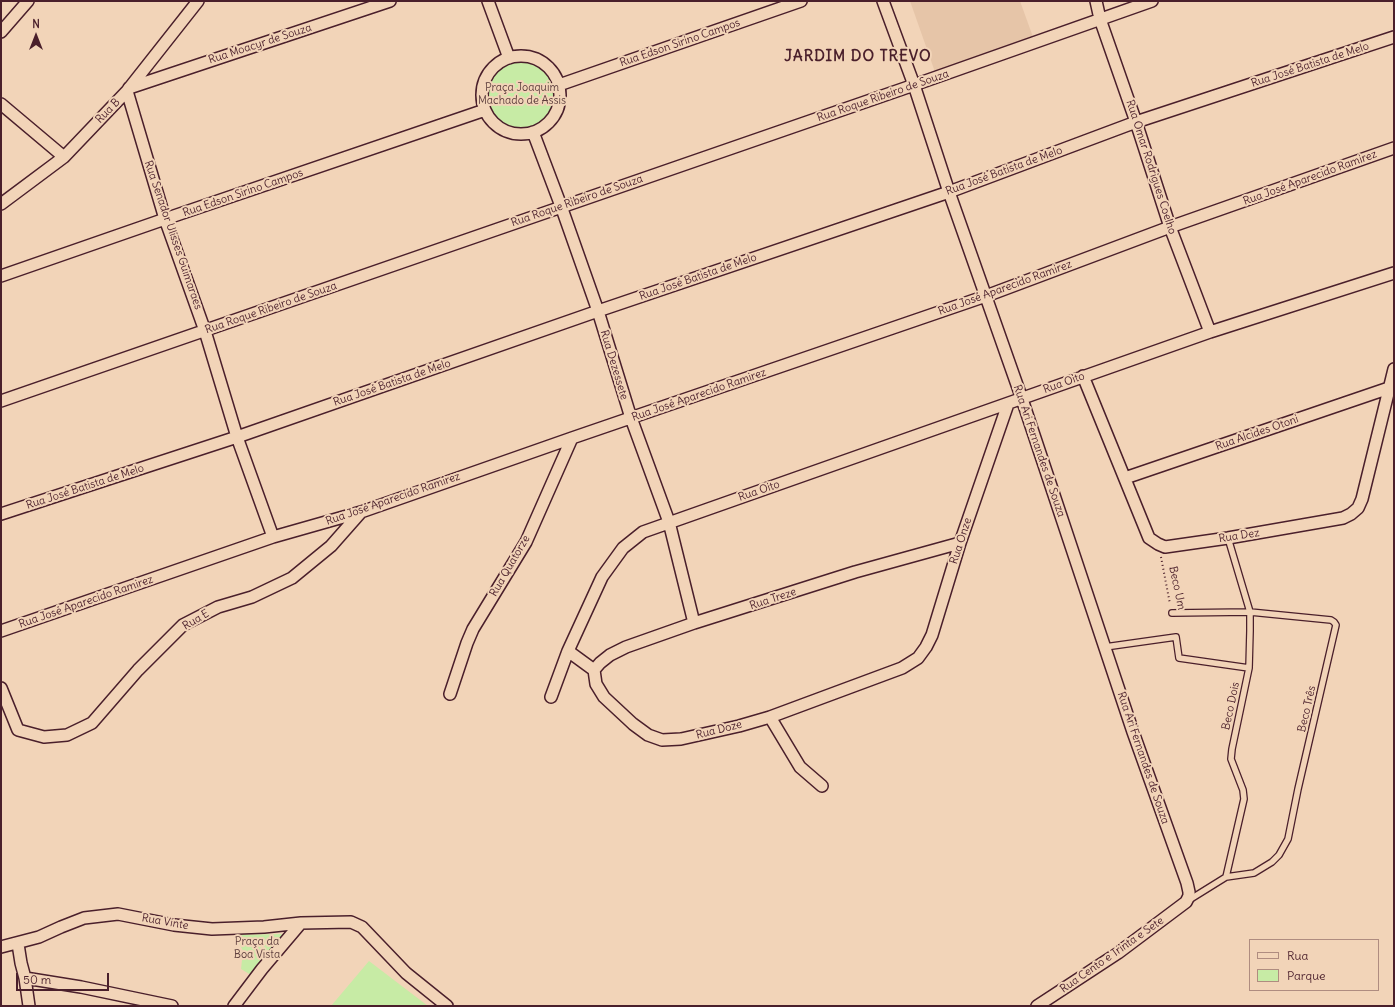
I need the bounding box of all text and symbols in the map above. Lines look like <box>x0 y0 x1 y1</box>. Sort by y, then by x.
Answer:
north arrow <box>16 16 56 56</box>
street label: Rua Edson Sirino Campos <box>618 16 742 70</box>
text: N <box>32 17 40 31</box>
street label: Rua Moacyr de Souza <box>207 21 313 67</box>
street label: Rua José Batista de Melo <box>1249 40 1371 90</box>
district label: JARDIM DO TREVO <box>784 48 932 66</box>
street label: Rua Roque Ribeiro de Souza <box>815 67 951 125</box>
park label: Praça Joaquim Machado de Assis <box>478 81 566 107</box>
street label: Rua B <box>93 96 123 126</box>
street label: Rua Omar Rodrigues Coelho <box>1123 98 1179 236</box>
street label: Rua José Batista de Melo <box>944 144 1064 198</box>
street label: Rua José Aparecido Ramirez <box>1241 148 1379 208</box>
street label: Rua Senador Ulisses Guimaraes <box>141 159 205 311</box>
street label: Rua Edson Sirino Campos <box>181 166 305 220</box>
street label: Rua Roque Ribeiro de Souza <box>509 172 645 230</box>
street label: Rua José Batista de Melo <box>638 251 758 303</box>
street label: Rua José Aparecido Ramirez <box>936 258 1074 318</box>
street label: Rua Roque Ribeiro de Souza <box>203 279 339 337</box>
street label: Rua Dezessete <box>597 328 631 402</box>
street label: Rua José Batista de Melo <box>332 357 452 409</box>
street label: Rua José Aparecido Ramirez <box>630 366 768 424</box>
street label: Rua Oito <box>1042 369 1086 397</box>
street label: Rua Ari Fernandes de Souza <box>1010 383 1068 519</box>
street label: Rua Alcides Otoni <box>1214 413 1300 453</box>
street label: Rua José Batista de Melo <box>24 462 146 512</box>
street label: Rua José Aparecido Ramirez <box>324 470 462 528</box>
street label: Rua Oito <box>736 478 782 504</box>
street label: Rua Onze <box>947 516 975 566</box>
street label: Rua Dez <box>1218 526 1260 546</box>
street label: Rua Quatorze <box>487 533 533 599</box>
street label: Beco Um <box>1166 565 1188 611</box>
street label: Rua José Aparecido Ramirez <box>17 573 155 631</box>
street label: Rua Treze <box>748 585 798 613</box>
street label: Rua E <box>180 607 212 633</box>
street label: Beco Dois <box>1219 681 1243 731</box>
street label: Beco Três <box>1295 684 1319 734</box>
street label: Rua Ari Fernandes de Souza <box>1114 690 1172 826</box>
street label: Rua Doze <box>695 718 743 742</box>
street label: Rua Vinte <box>141 911 189 933</box>
street label: Rua Cento e Trinta e Sete <box>1058 914 1166 996</box>
park label: Praça da Boa Vista <box>234 935 280 961</box>
legend <box>1249 939 1379 991</box>
text: Rua <box>1287 948 1308 963</box>
scale bar <box>18 965 111 991</box>
text: Parque <box>1287 968 1326 983</box>
text: 50 m <box>23 972 51 987</box>

